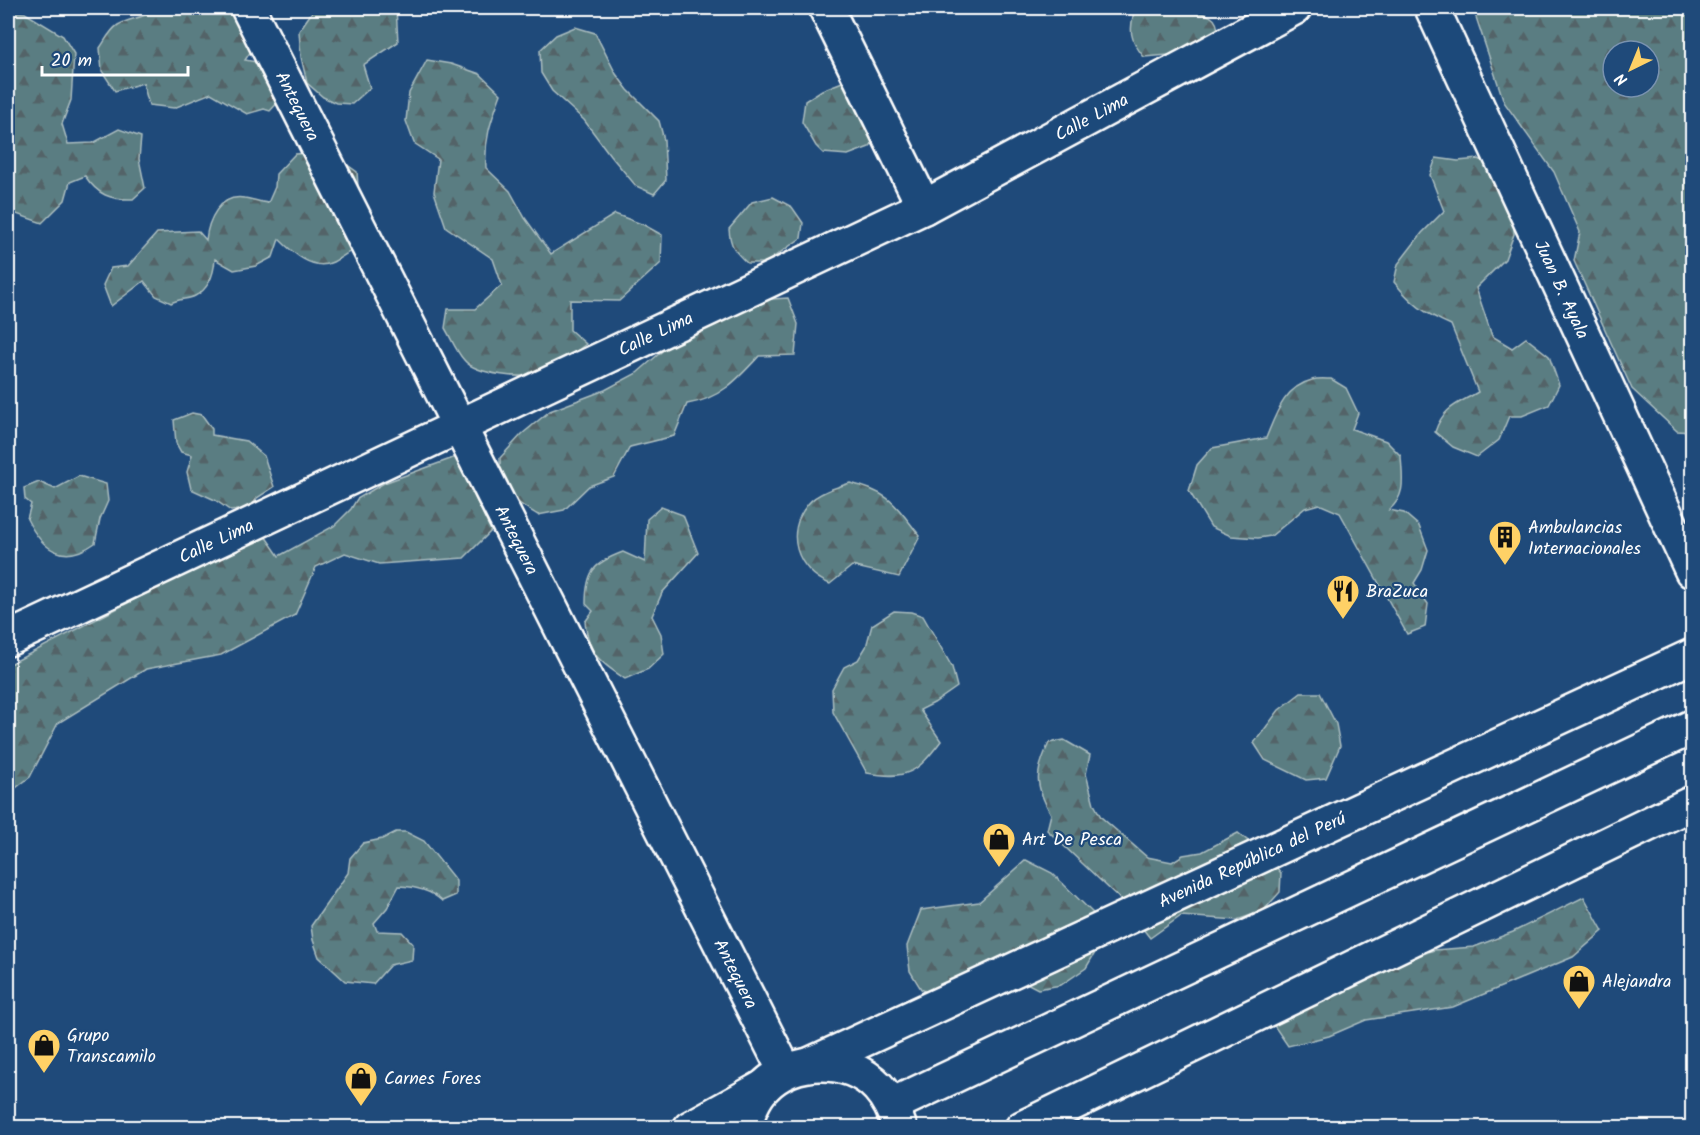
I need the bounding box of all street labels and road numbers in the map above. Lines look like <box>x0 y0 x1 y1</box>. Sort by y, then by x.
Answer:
street label: Antequera <box>266 67 326 147</box>
street label: Calle Lima <box>1050 86 1134 150</box>
street label: Juan B. Ayala <box>1525 236 1596 344</box>
street label: Calle Lima <box>614 305 699 365</box>
street label: Antequera <box>485 500 545 581</box>
street label: Calle Lima <box>174 512 259 572</box>
street label: Avenida República del Perú <box>1154 805 1352 917</box>
street label: Antequera <box>705 934 764 1015</box>

